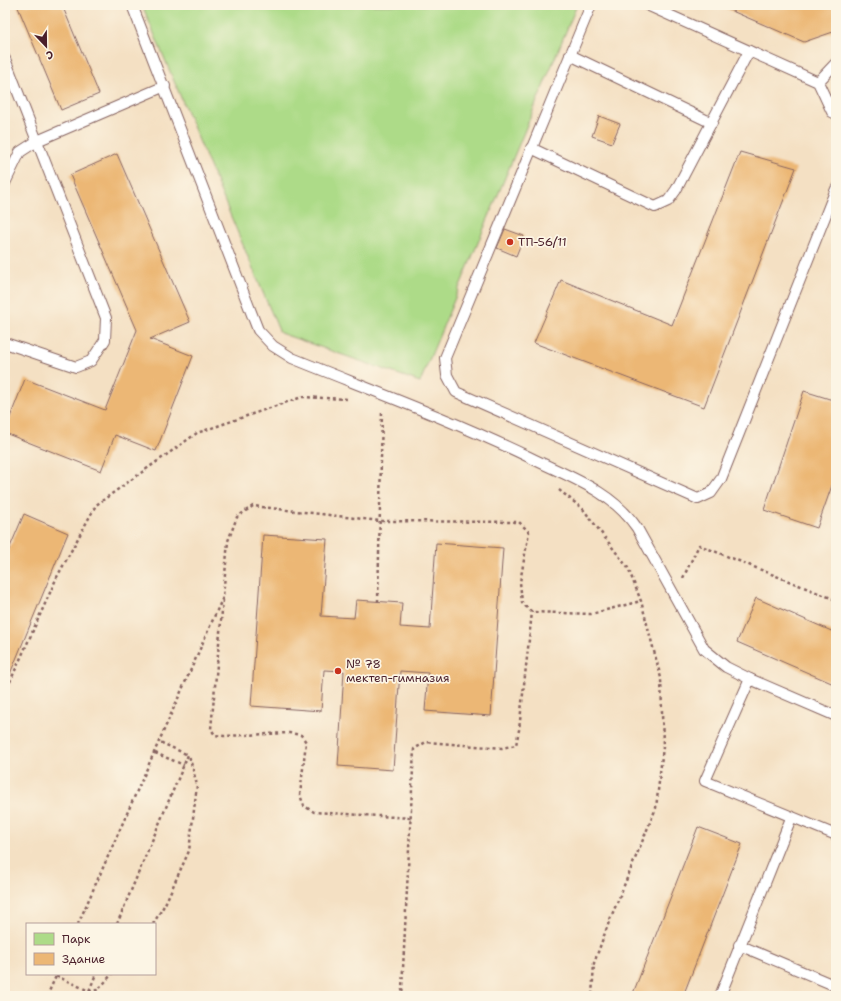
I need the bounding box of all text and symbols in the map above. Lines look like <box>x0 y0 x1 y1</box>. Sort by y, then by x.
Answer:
north arrow <box>26 26 66 66</box>
text: С <box>43 47 56 63</box>
place label: ТП-56/11 <box>518 234 567 250</box>
marker: ТП-56/11 <box>505 237 515 247</box>
place label: № 78 мектеп-гимназия <box>346 656 450 686</box>
marker: № 78 мектеп-гимназия <box>333 666 343 676</box>
legend <box>26 923 156 975</box>
text: Парк <box>62 931 91 947</box>
text: Здание <box>62 951 106 967</box>

